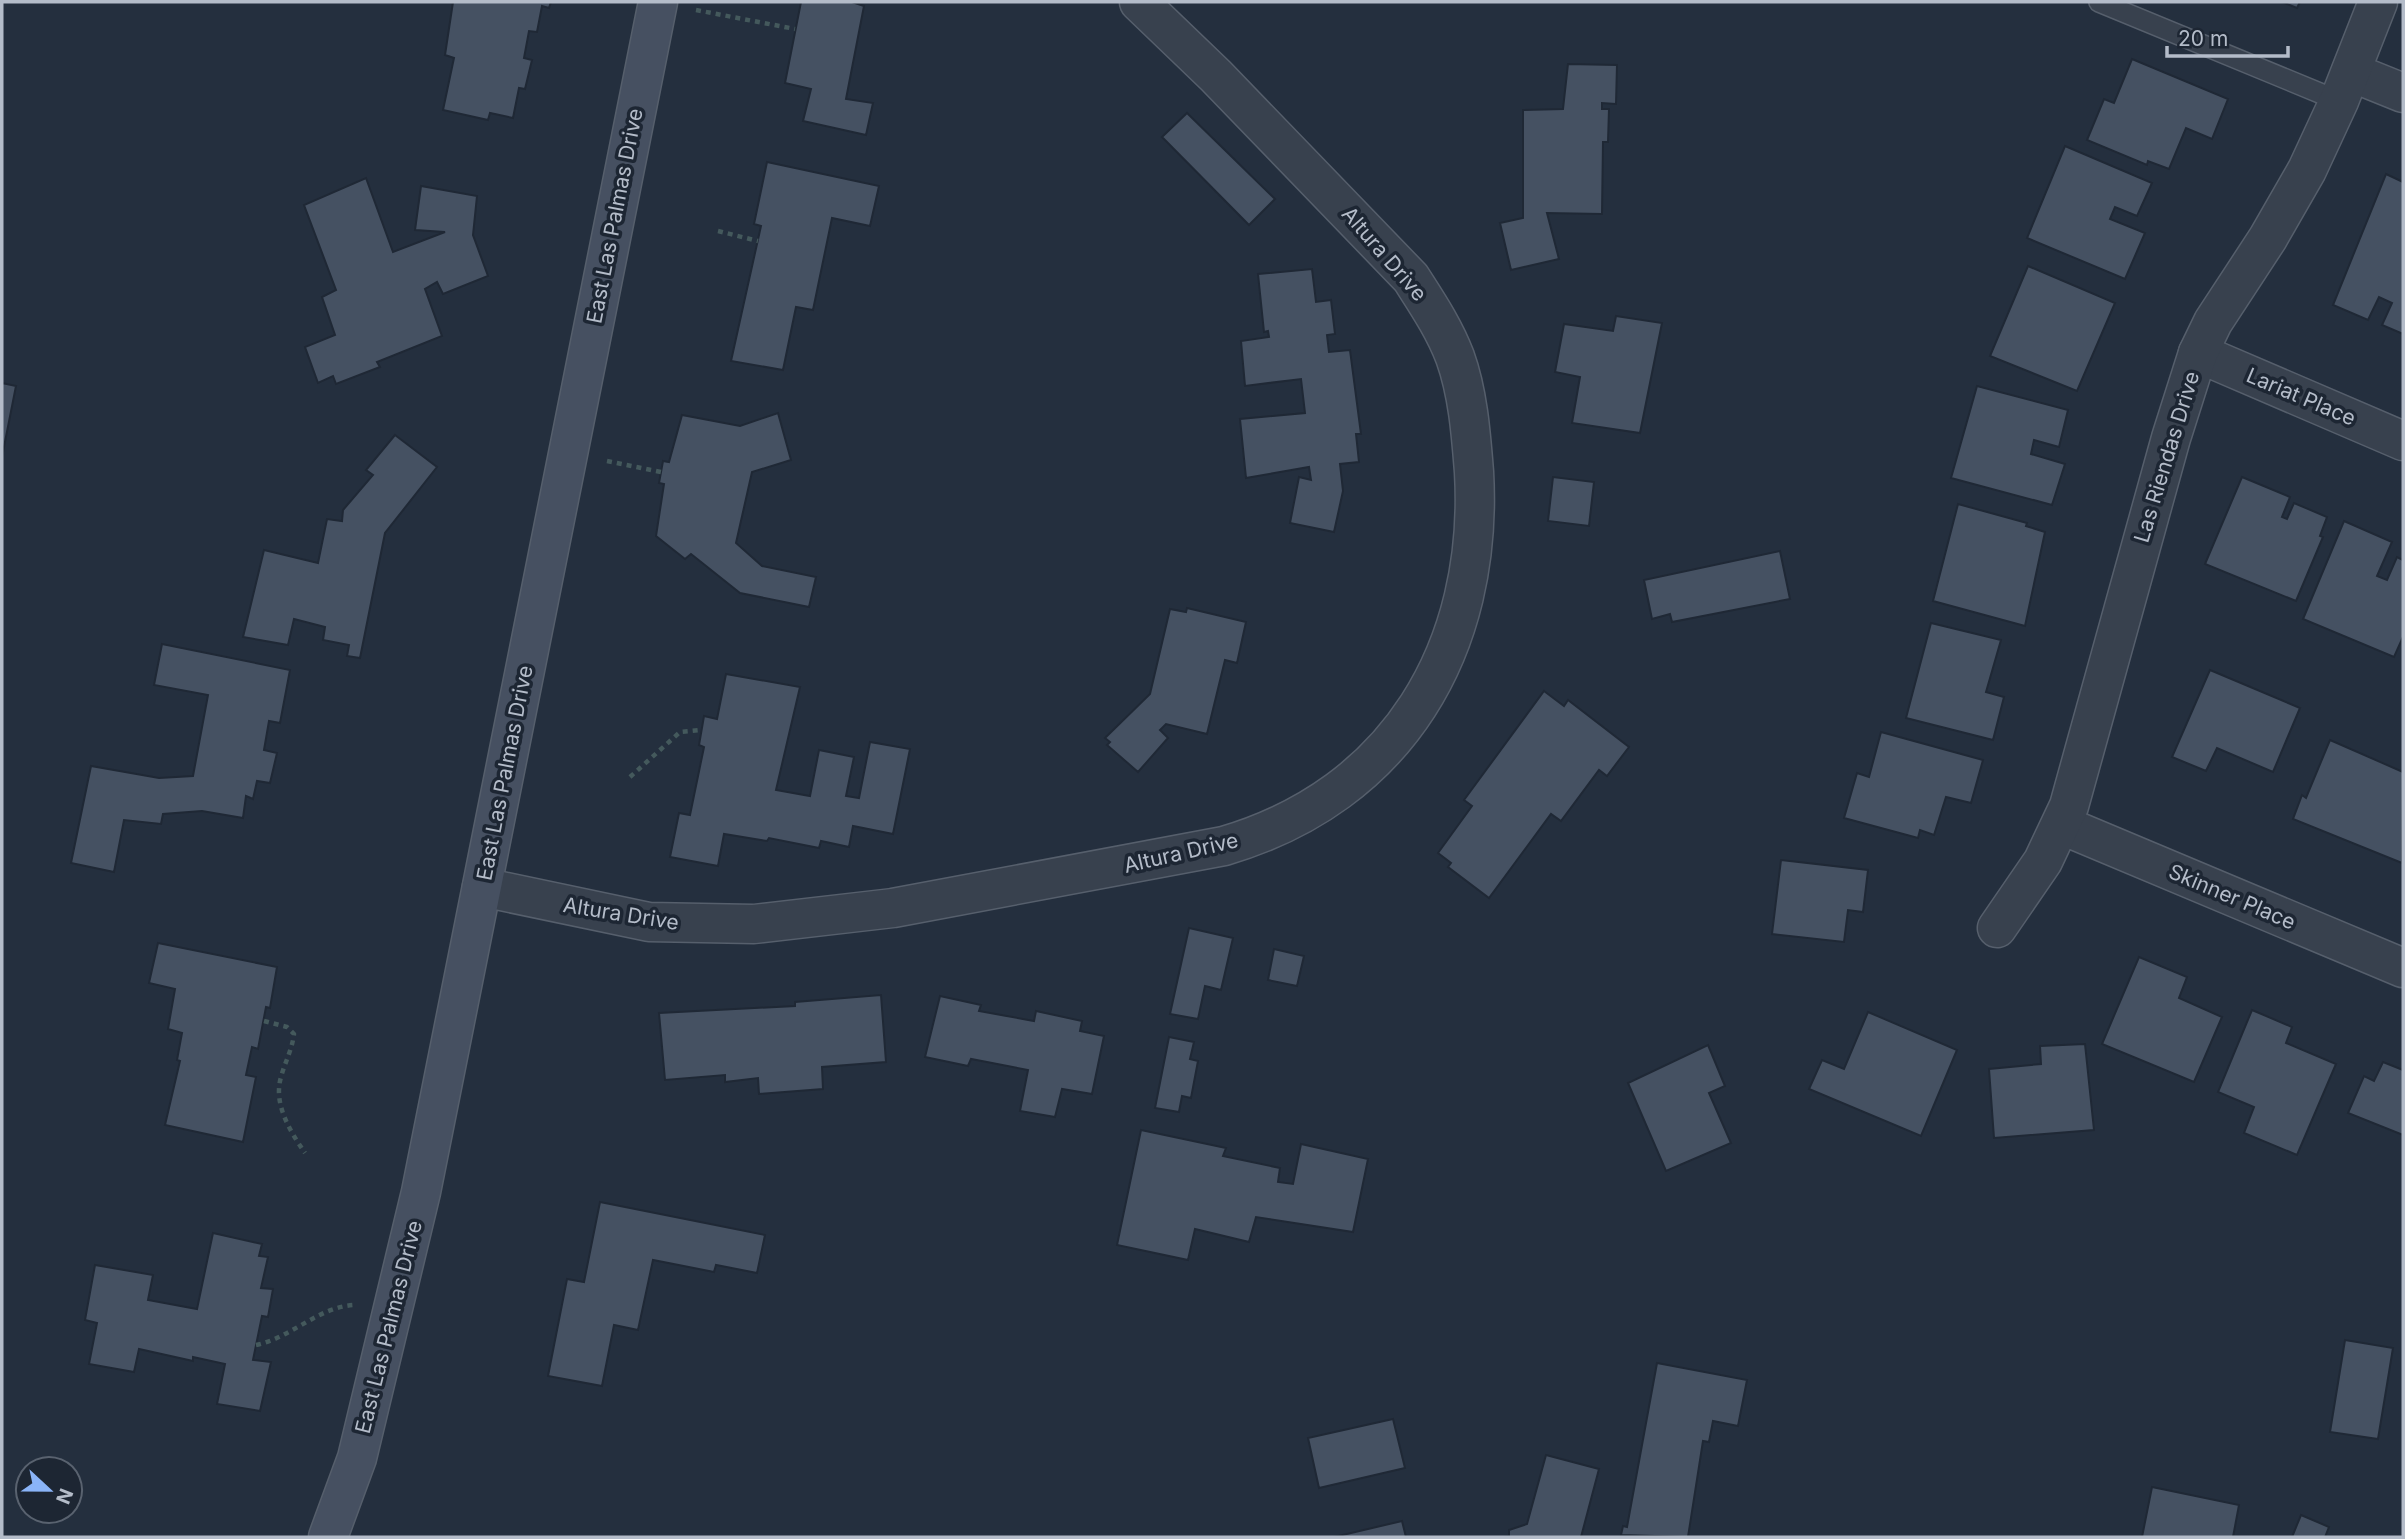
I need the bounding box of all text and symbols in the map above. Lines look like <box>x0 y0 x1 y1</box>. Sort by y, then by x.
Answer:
scale bar <box>2167 14 2288 58</box>
text: 20 m <box>2178 26 2228 51</box>
street label: East Las Palmas Drive <box>581 106 648 326</box>
street label: Altura Drive <box>1337 201 1432 306</box>
street label: Lariat Place <box>2243 362 2360 431</box>
street label: Las Riendas Drive <box>2129 368 2204 545</box>
street label: East Las Palmas Drive <box>471 663 538 883</box>
street label: Altura Drive <box>1121 827 1241 878</box>
street label: Skinner Place <box>2165 859 2299 935</box>
street label: Altura Drive <box>561 892 681 935</box>
street label: East Las Palmas Drive <box>350 1218 427 1436</box>
north arrow <box>14 1455 84 1525</box>
text: N <box>51 1485 78 1507</box>

